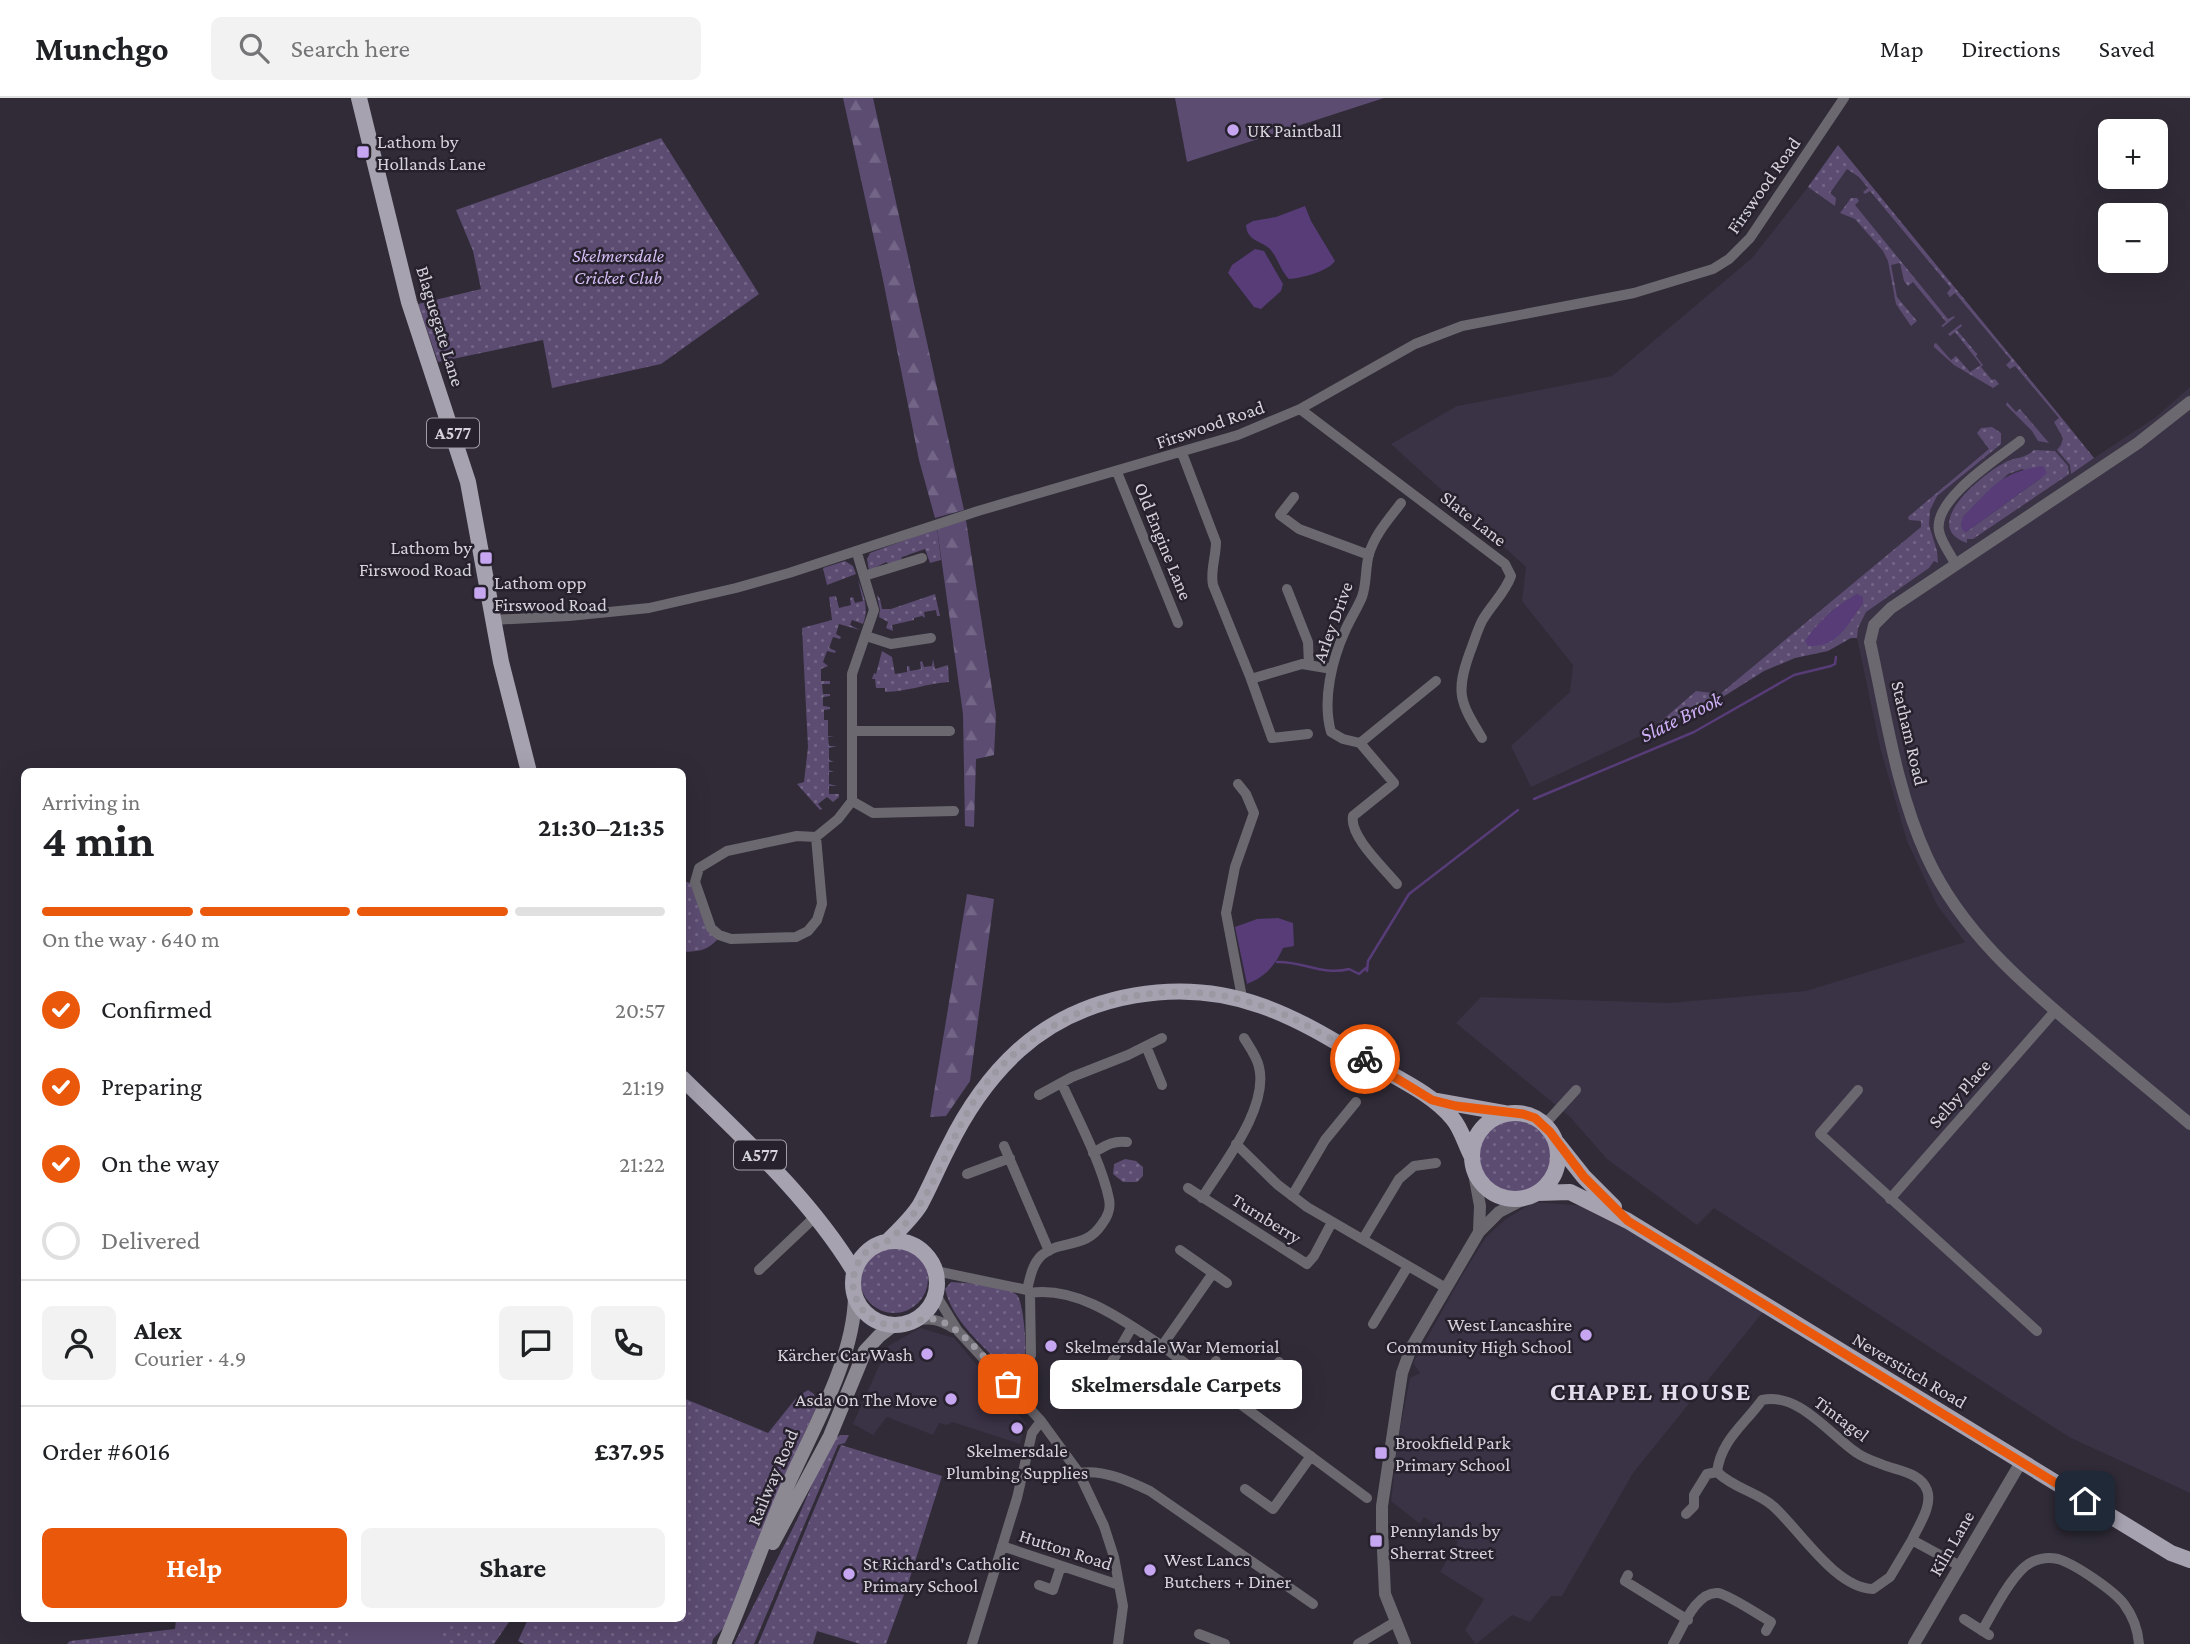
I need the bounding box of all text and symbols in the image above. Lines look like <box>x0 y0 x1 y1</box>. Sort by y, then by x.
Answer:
search box <box>211 17 701 80</box>
icon: search <box>235 29 273 67</box>
text: Munchgo <box>35 30 169 67</box>
text: Search here <box>291 34 410 63</box>
text: Map <box>1880 35 1924 62</box>
text: Directions <box>1962 35 2061 62</box>
text: Saved <box>2099 35 2155 62</box>
map controls <box>2098 119 2168 273</box>
button: + <box>2098 119 2168 189</box>
place label: UK Paintball <box>1247 120 1342 141</box>
marker: UK Paintball <box>1225 122 1241 138</box>
place label: Lathom by Hollands Lane <box>377 131 486 174</box>
street label: Firswood Road <box>1722 133 1804 238</box>
marker: Lathom by Hollands Lane <box>355 144 371 160</box>
button: − <box>2098 203 2168 273</box>
park label: Skelmersdale Cricket Club <box>572 245 664 288</box>
street label: Blaguegate Lane <box>412 264 469 389</box>
street label: Firswood Road <box>1153 396 1267 453</box>
road number: A577 <box>427 418 479 447</box>
street label: Old Engine Lane <box>1130 479 1197 603</box>
street label: Slate Lane <box>1437 486 1511 551</box>
place label: Lathom by Firswood Road <box>359 537 472 580</box>
marker: Lathom by Firswood Road <box>478 550 494 566</box>
place label: Lathom opp Firswood Road <box>494 572 607 615</box>
street label: Arley Drive <box>1308 579 1357 665</box>
marker: Lathom opp Firswood Road <box>472 585 488 601</box>
street label: Statham Road <box>1887 679 1932 787</box>
water label: Slate Brook <box>1636 686 1727 747</box>
text: Arriving in <box>42 789 140 815</box>
text: 21:30–21:35 <box>538 813 665 842</box>
text: 4 min <box>42 815 154 866</box>
text: On the way · 640 m <box>42 926 220 952</box>
icon: check <box>42 991 80 1029</box>
text: Confirmed <box>101 995 212 1024</box>
text: 20:57 <box>615 997 665 1023</box>
courier <box>1330 1024 1400 1094</box>
icon: bike <box>1346 1040 1384 1078</box>
street label: Selby Place <box>1924 1055 1995 1132</box>
icon: check <box>42 1068 80 1106</box>
text: Preparing <box>101 1072 202 1101</box>
text: 21:19 <box>622 1074 665 1100</box>
road number: A577 <box>734 1140 786 1170</box>
icon: check <box>42 1145 80 1183</box>
text: On the way <box>101 1149 219 1178</box>
text: 21:22 <box>619 1151 665 1177</box>
street label: Turnberry <box>1228 1189 1305 1248</box>
text: Delivered <box>101 1226 200 1255</box>
button: person <box>42 1306 116 1380</box>
button: chat <box>499 1306 573 1380</box>
button: phone <box>591 1306 665 1380</box>
place label: West Lancashire Community High School <box>1386 1314 1572 1357</box>
text: Alex <box>134 1316 182 1345</box>
marker: West Lancashire Community High School <box>1578 1327 1594 1343</box>
street label: Neverstitch Road <box>1849 1328 1971 1413</box>
place label: Skelmersdale War Memorial <box>1065 1336 1280 1357</box>
marker: Skelmersdale War Memorial <box>1043 1338 1059 1354</box>
place label: Kärcher Car Wash <box>777 1344 913 1365</box>
text: Courier · 4.9 <box>134 1345 246 1371</box>
marker: Kärcher Car Wash <box>919 1346 935 1362</box>
pin <box>978 1354 1038 1414</box>
callout: Skelmersdale Carpets <box>1050 1360 1302 1408</box>
icon: bag <box>989 1365 1027 1403</box>
text: Skelmersdale Carpets <box>1071 1371 1281 1397</box>
district label: CHAPEL HOUSE <box>1550 1377 1752 1406</box>
place label: Asda On The Move <box>795 1389 937 1410</box>
marker: Asda On The Move <box>943 1391 959 1407</box>
street label: Tintagel <box>1810 1391 1873 1446</box>
marker: Skelmersdale Plumbing Supplies <box>1009 1420 1025 1436</box>
street label: Railway Road <box>743 1426 802 1528</box>
place label: Brookfield Park Primary School <box>1395 1432 1511 1475</box>
text: Order #6016 <box>42 1437 170 1466</box>
text: £37.95 <box>594 1437 665 1466</box>
place label: Skelmersdale Plumbing Supplies <box>946 1440 1088 1483</box>
marker: Brookfield Park Primary School <box>1373 1445 1389 1461</box>
pin <box>2055 1471 2115 1531</box>
icon: home <box>2066 1482 2104 1520</box>
street label: Kiln Lane <box>1924 1507 1978 1579</box>
place label: Pennylands by Sherrat Street <box>1390 1520 1500 1563</box>
street label: Hutton Road <box>1017 1525 1115 1574</box>
button: Help <box>42 1528 347 1608</box>
button: Share <box>361 1528 665 1608</box>
marker: Pennylands by Sherrat Street <box>1368 1533 1384 1549</box>
place label: West Lancs Butchers + Diner <box>1164 1549 1291 1592</box>
place label: St Richard's Catholic Primary School <box>863 1553 1020 1596</box>
marker: West Lancs Butchers + Diner <box>1142 1562 1158 1578</box>
marker: St Richard's Catholic Primary School <box>841 1566 857 1582</box>

